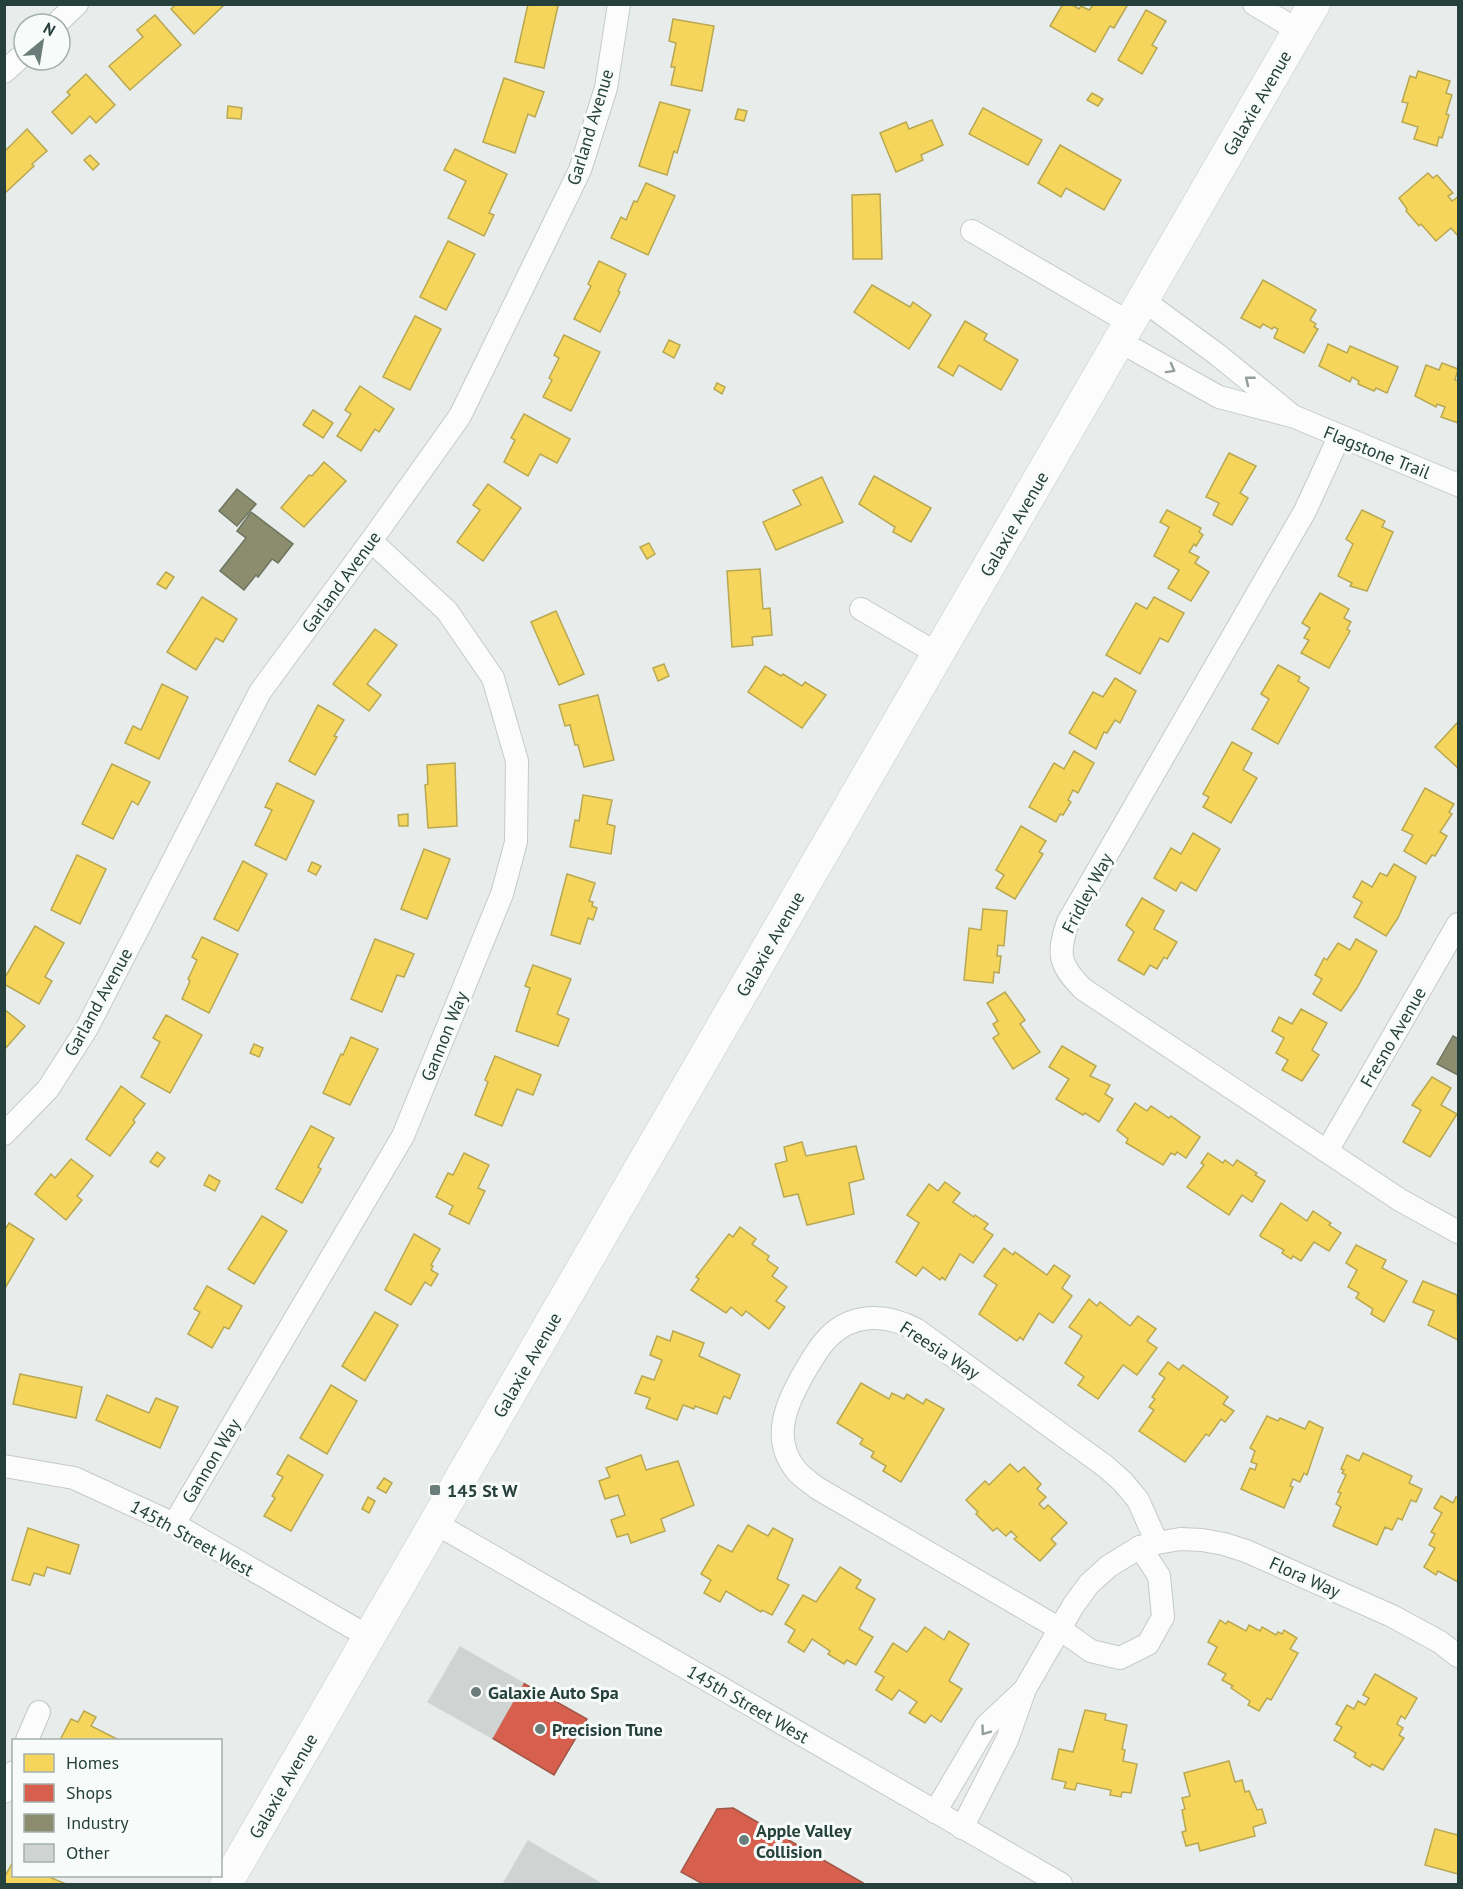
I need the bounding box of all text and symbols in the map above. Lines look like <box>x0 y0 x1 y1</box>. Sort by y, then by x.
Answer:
north arrow <box>12 12 72 72</box>
text: N <box>40 18 59 40</box>
street label: Galaxie Avenue <box>1218 46 1296 160</box>
street label: Garland Avenue <box>561 66 619 188</box>
one-way arrow <box>1164 362 1175 374</box>
one-way arrow <box>1245 377 1256 388</box>
street label: Flagstone Trail <box>1320 420 1434 484</box>
street label: Galaxie Avenue <box>975 467 1053 581</box>
street label: Garland Avenue <box>296 527 386 637</box>
street label: Fridley Way <box>1056 848 1118 937</box>
street label: Galaxie Avenue <box>731 887 809 1001</box>
street label: Garland Avenue <box>59 944 137 1060</box>
street label: Fresno Avenue <box>1355 983 1431 1091</box>
street label: Gannon Way <box>416 987 473 1084</box>
street label: Galaxie Avenue <box>488 1308 566 1422</box>
street label: Freesia Way <box>896 1316 985 1385</box>
street label: Gannon Way <box>177 1414 246 1508</box>
place label: 145 St W <box>447 1479 518 1502</box>
marker: 145 St W <box>428 1483 442 1497</box>
street label: 145th Street West <box>126 1495 258 1581</box>
street label: Flora Way <box>1266 1551 1345 1603</box>
street label: 145th Street West <box>683 1660 813 1748</box>
place label: Galaxie Auto Spa <box>488 1681 619 1704</box>
marker: Galaxie Auto Spa <box>469 1685 483 1699</box>
place label: Precision Tune <box>552 1718 663 1741</box>
marker: Precision Tune <box>533 1722 547 1736</box>
one-way arrow <box>981 1724 992 1735</box>
street label: Galaxie Avenue <box>244 1729 322 1843</box>
legend <box>12 1739 222 1877</box>
text: Homes <box>66 1751 119 1774</box>
text: Shops <box>66 1781 112 1804</box>
text: Industry <box>66 1811 129 1834</box>
place label: Apple Valley Collision <box>756 1819 852 1863</box>
marker: Apple Valley Collision <box>737 1833 751 1847</box>
text: Other <box>66 1841 110 1864</box>

